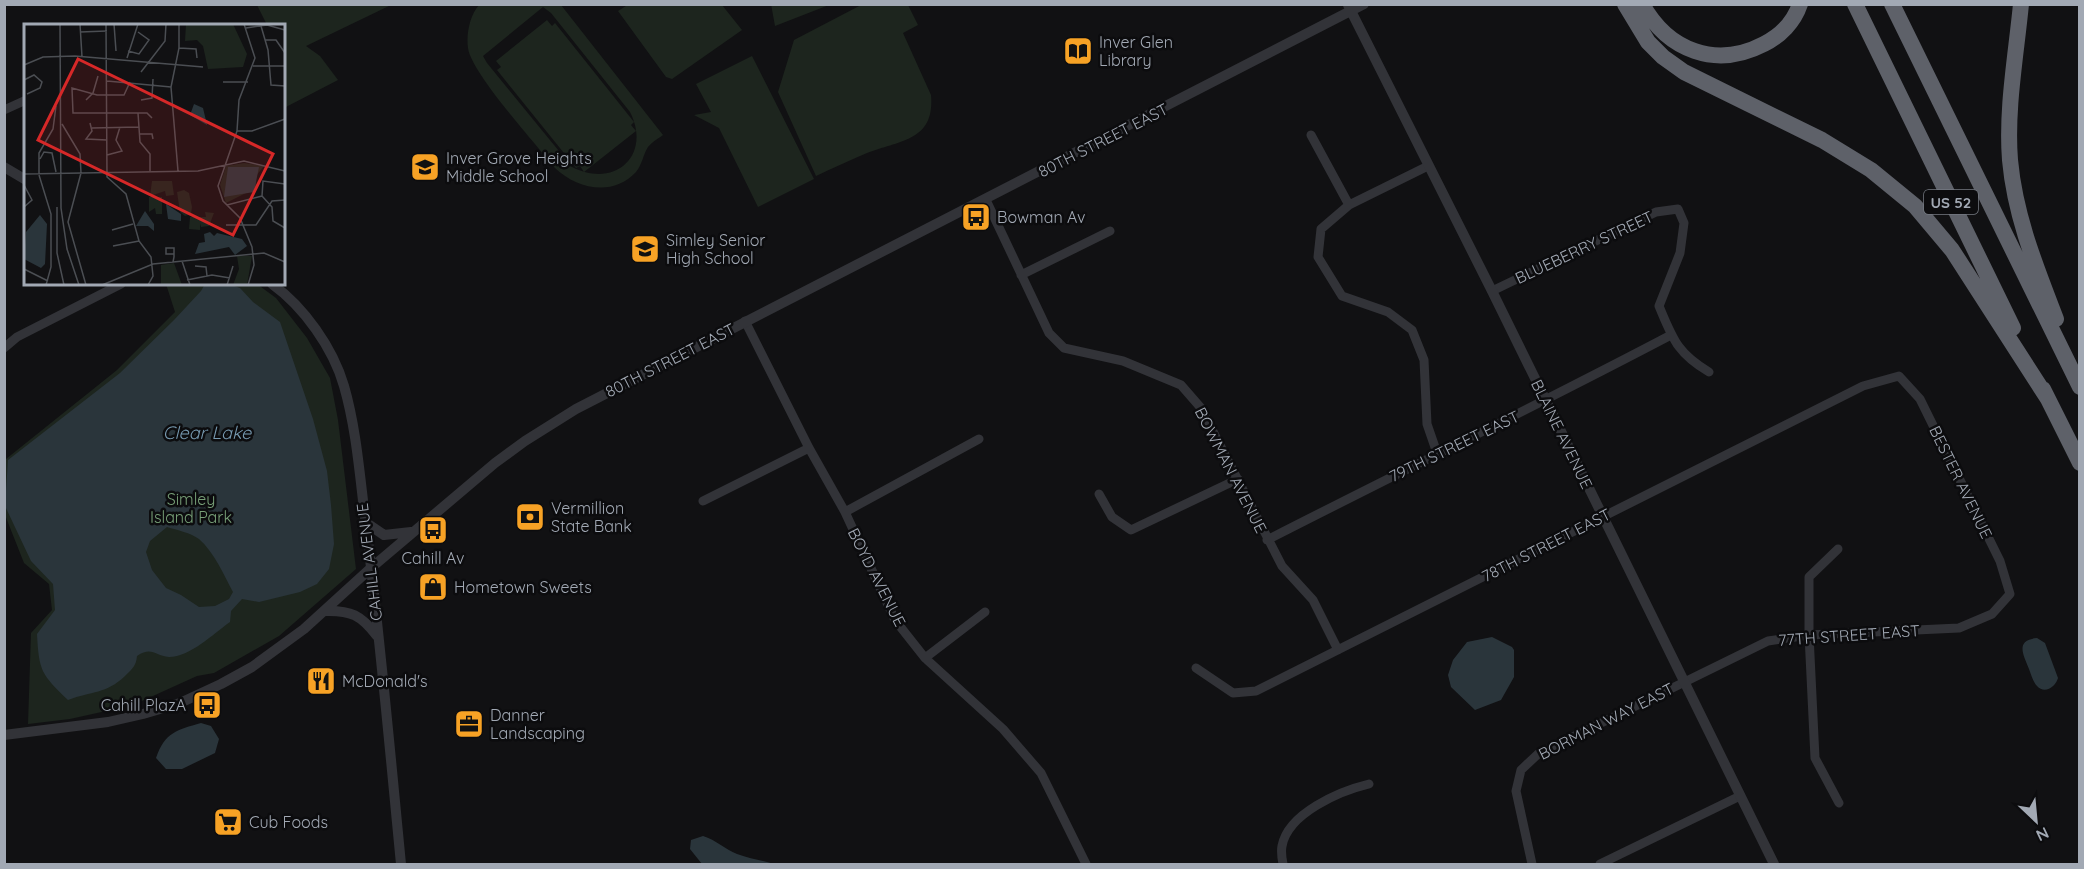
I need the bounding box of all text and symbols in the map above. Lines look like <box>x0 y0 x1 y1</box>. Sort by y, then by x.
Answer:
inset map <box>24 24 285 285</box>
place label: Inver Glen Library <box>1099 32 1173 70</box>
library icon: Inver Glen Library <box>1062 35 1094 67</box>
street label: 80TH STREET EAST <box>1035 98 1172 181</box>
place label: Inver Grove Heights Middle School <box>446 148 592 186</box>
school or university icon: Inver Grove Heights Middle School <box>409 151 441 183</box>
road number: US 52 <box>1924 190 1978 214</box>
bus stop icon: Bowman Av <box>960 201 992 233</box>
street label: BLUEBERRY STREET <box>1512 206 1657 288</box>
place label: Bowman Av <box>997 207 1085 227</box>
place label: Simley Senior High School <box>666 230 765 268</box>
school or university icon: Simley Senior High School <box>629 233 661 265</box>
street label: 80TH STREET EAST <box>602 318 739 401</box>
street label: BLAINE AVENUE <box>1527 376 1597 492</box>
street label: BOWMAN AVENUE <box>1191 404 1271 536</box>
street label: 79TH STREET EAST <box>1386 406 1523 486</box>
water label: Clear Lake <box>163 421 252 444</box>
street label: BESTER AVENUE <box>1925 422 1997 542</box>
park label: Simley Island Park <box>150 489 232 527</box>
place label: Vermillion State Bank <box>551 498 632 536</box>
bank icon: Vermillion State Bank <box>514 501 546 533</box>
street label: CAHILL AVENUE <box>352 502 386 622</box>
street label: 78TH STREET EAST <box>1478 504 1614 586</box>
bus stop icon: Cahill Av <box>417 514 449 546</box>
street label: BOYD AVENUE <box>844 524 910 630</box>
place label: Cahill Av <box>402 548 464 568</box>
shop icon: Hometown Sweets <box>417 571 449 603</box>
place label: Hometown Sweets <box>454 577 592 597</box>
street label: 77TH STREET EAST <box>1778 620 1921 650</box>
restaurant icon: McDonald's <box>305 665 337 697</box>
place label: McDonald's <box>342 671 428 691</box>
street label: BORMAN WAY EAST <box>1535 678 1677 764</box>
bus stop icon: Cahill PlazA <box>191 689 223 721</box>
place label: Cahill PlazA <box>101 695 186 715</box>
place label: Danner Landscaping <box>490 705 585 743</box>
office icon: Danner Landscaping <box>453 708 485 740</box>
north arrow <box>2006 791 2066 851</box>
supermarket icon: Cub Foods <box>212 806 244 838</box>
place label: Cub Foods <box>249 812 328 832</box>
text: N <box>2033 823 2052 846</box>

